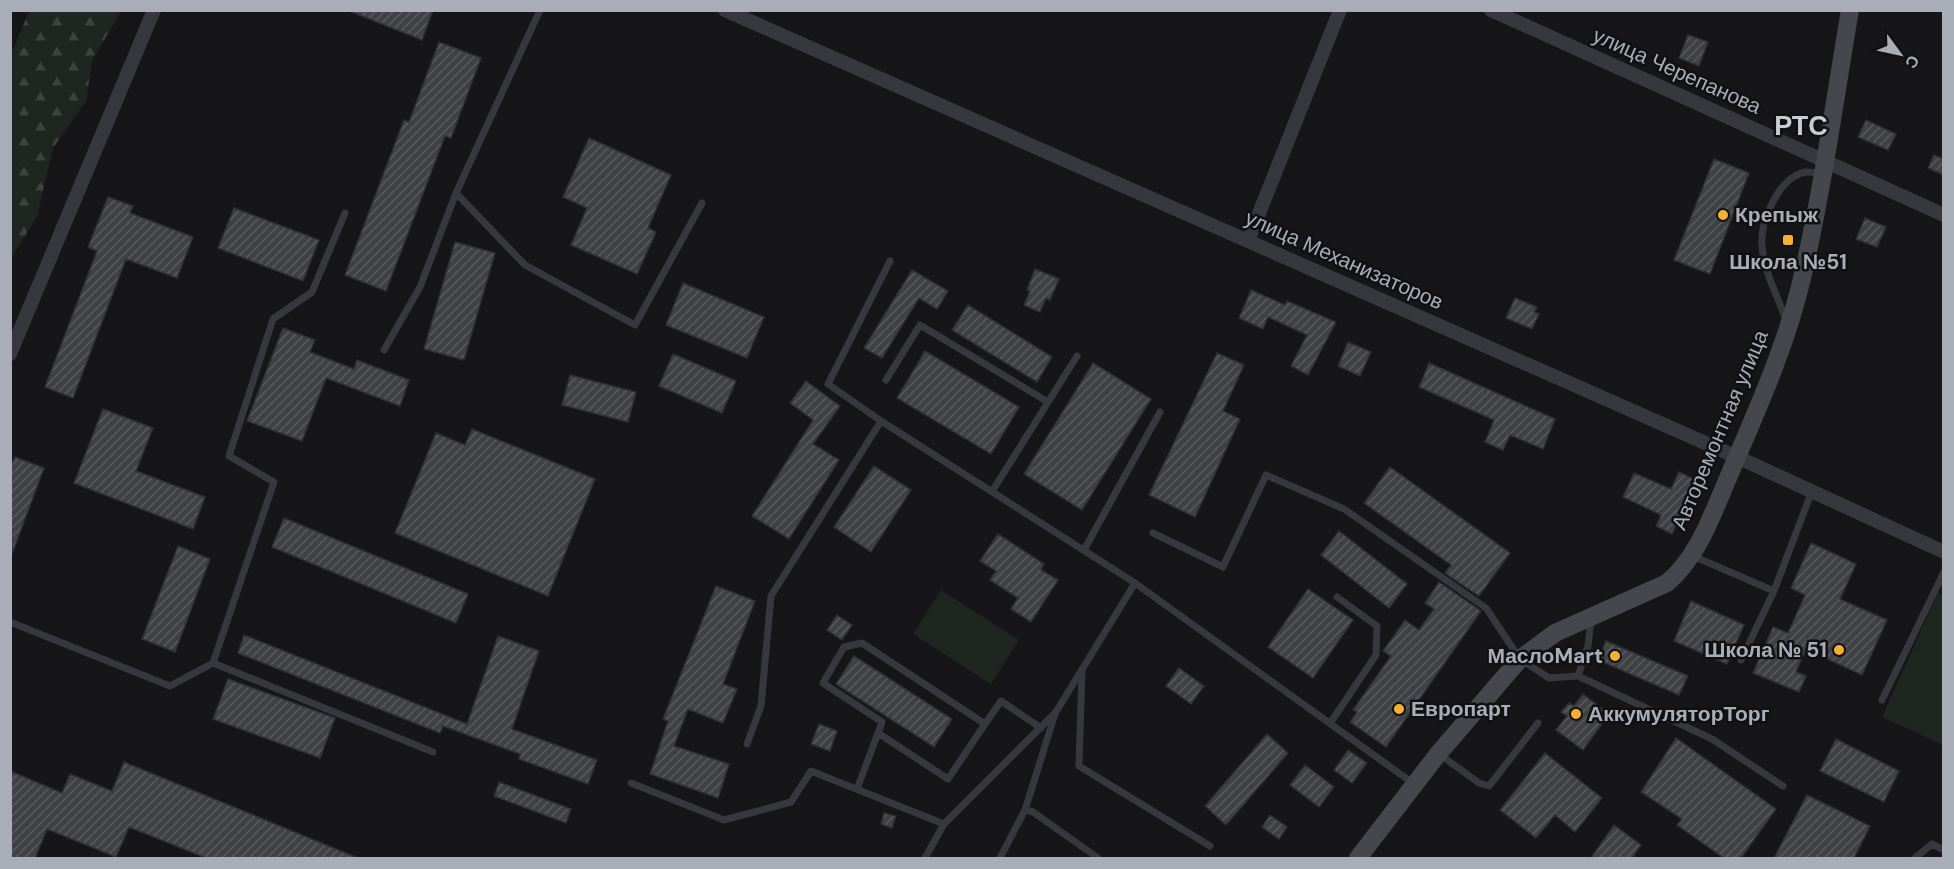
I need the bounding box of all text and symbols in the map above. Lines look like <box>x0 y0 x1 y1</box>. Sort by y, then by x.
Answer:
street label: улица Черепанова <box>1589 21 1766 121</box>
north arrow <box>1870 24 1930 84</box>
text: С <box>1900 51 1924 73</box>
district label: РТС <box>1774 108 1828 143</box>
place label: Крепыж <box>1735 201 1819 229</box>
street label: улица Механизаторов <box>1241 204 1447 316</box>
marker: Крепыж <box>1716 208 1730 222</box>
marker: Школа №51 <box>1781 233 1795 247</box>
place label: Школа №51 <box>1729 248 1847 276</box>
street label: Авторемонтная улица <box>1665 326 1775 534</box>
place label: Школа № 51 <box>1704 636 1827 664</box>
place label: МаслоMart <box>1487 642 1603 670</box>
marker: Школа № 51 <box>1832 643 1846 657</box>
marker: МаслоMart <box>1608 649 1622 663</box>
place label: Европарт <box>1411 695 1511 723</box>
place label: АккумуляторТорг <box>1588 700 1770 728</box>
marker: Европарт <box>1392 702 1406 716</box>
marker: АккумуляторТорг <box>1569 707 1583 721</box>

